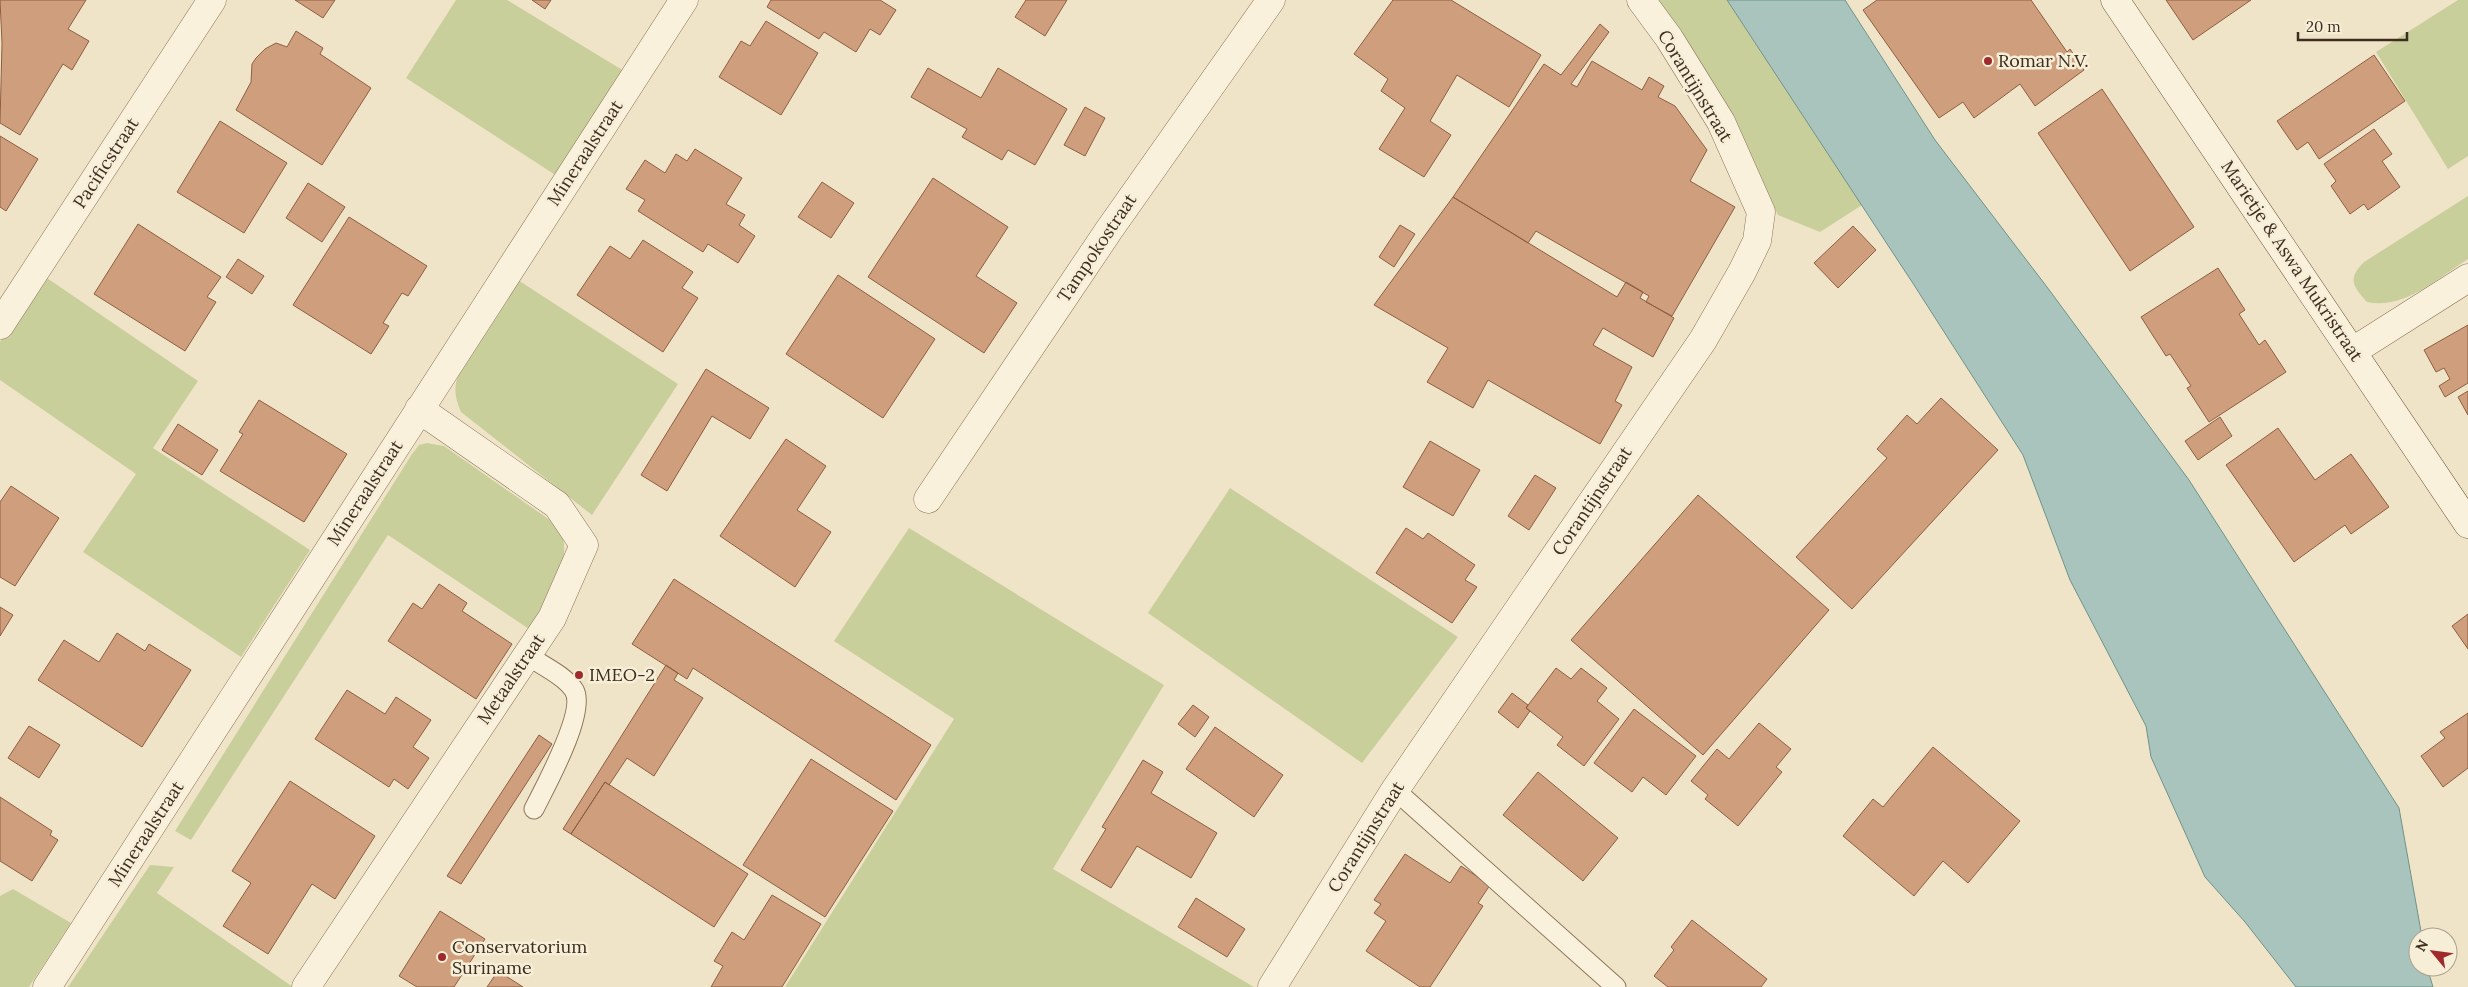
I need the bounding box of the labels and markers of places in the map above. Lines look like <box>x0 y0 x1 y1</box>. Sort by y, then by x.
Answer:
place label: Romar N.V. <box>1998 49 2089 72</box>
marker: Romar N.V. <box>1982 55 1994 67</box>
place label: IMEO-2 <box>589 663 655 686</box>
marker: IMEO-2 <box>573 669 585 681</box>
place label: Conservatorium Suriname <box>452 935 587 979</box>
marker: Conservatorium Suriname <box>436 951 448 963</box>

